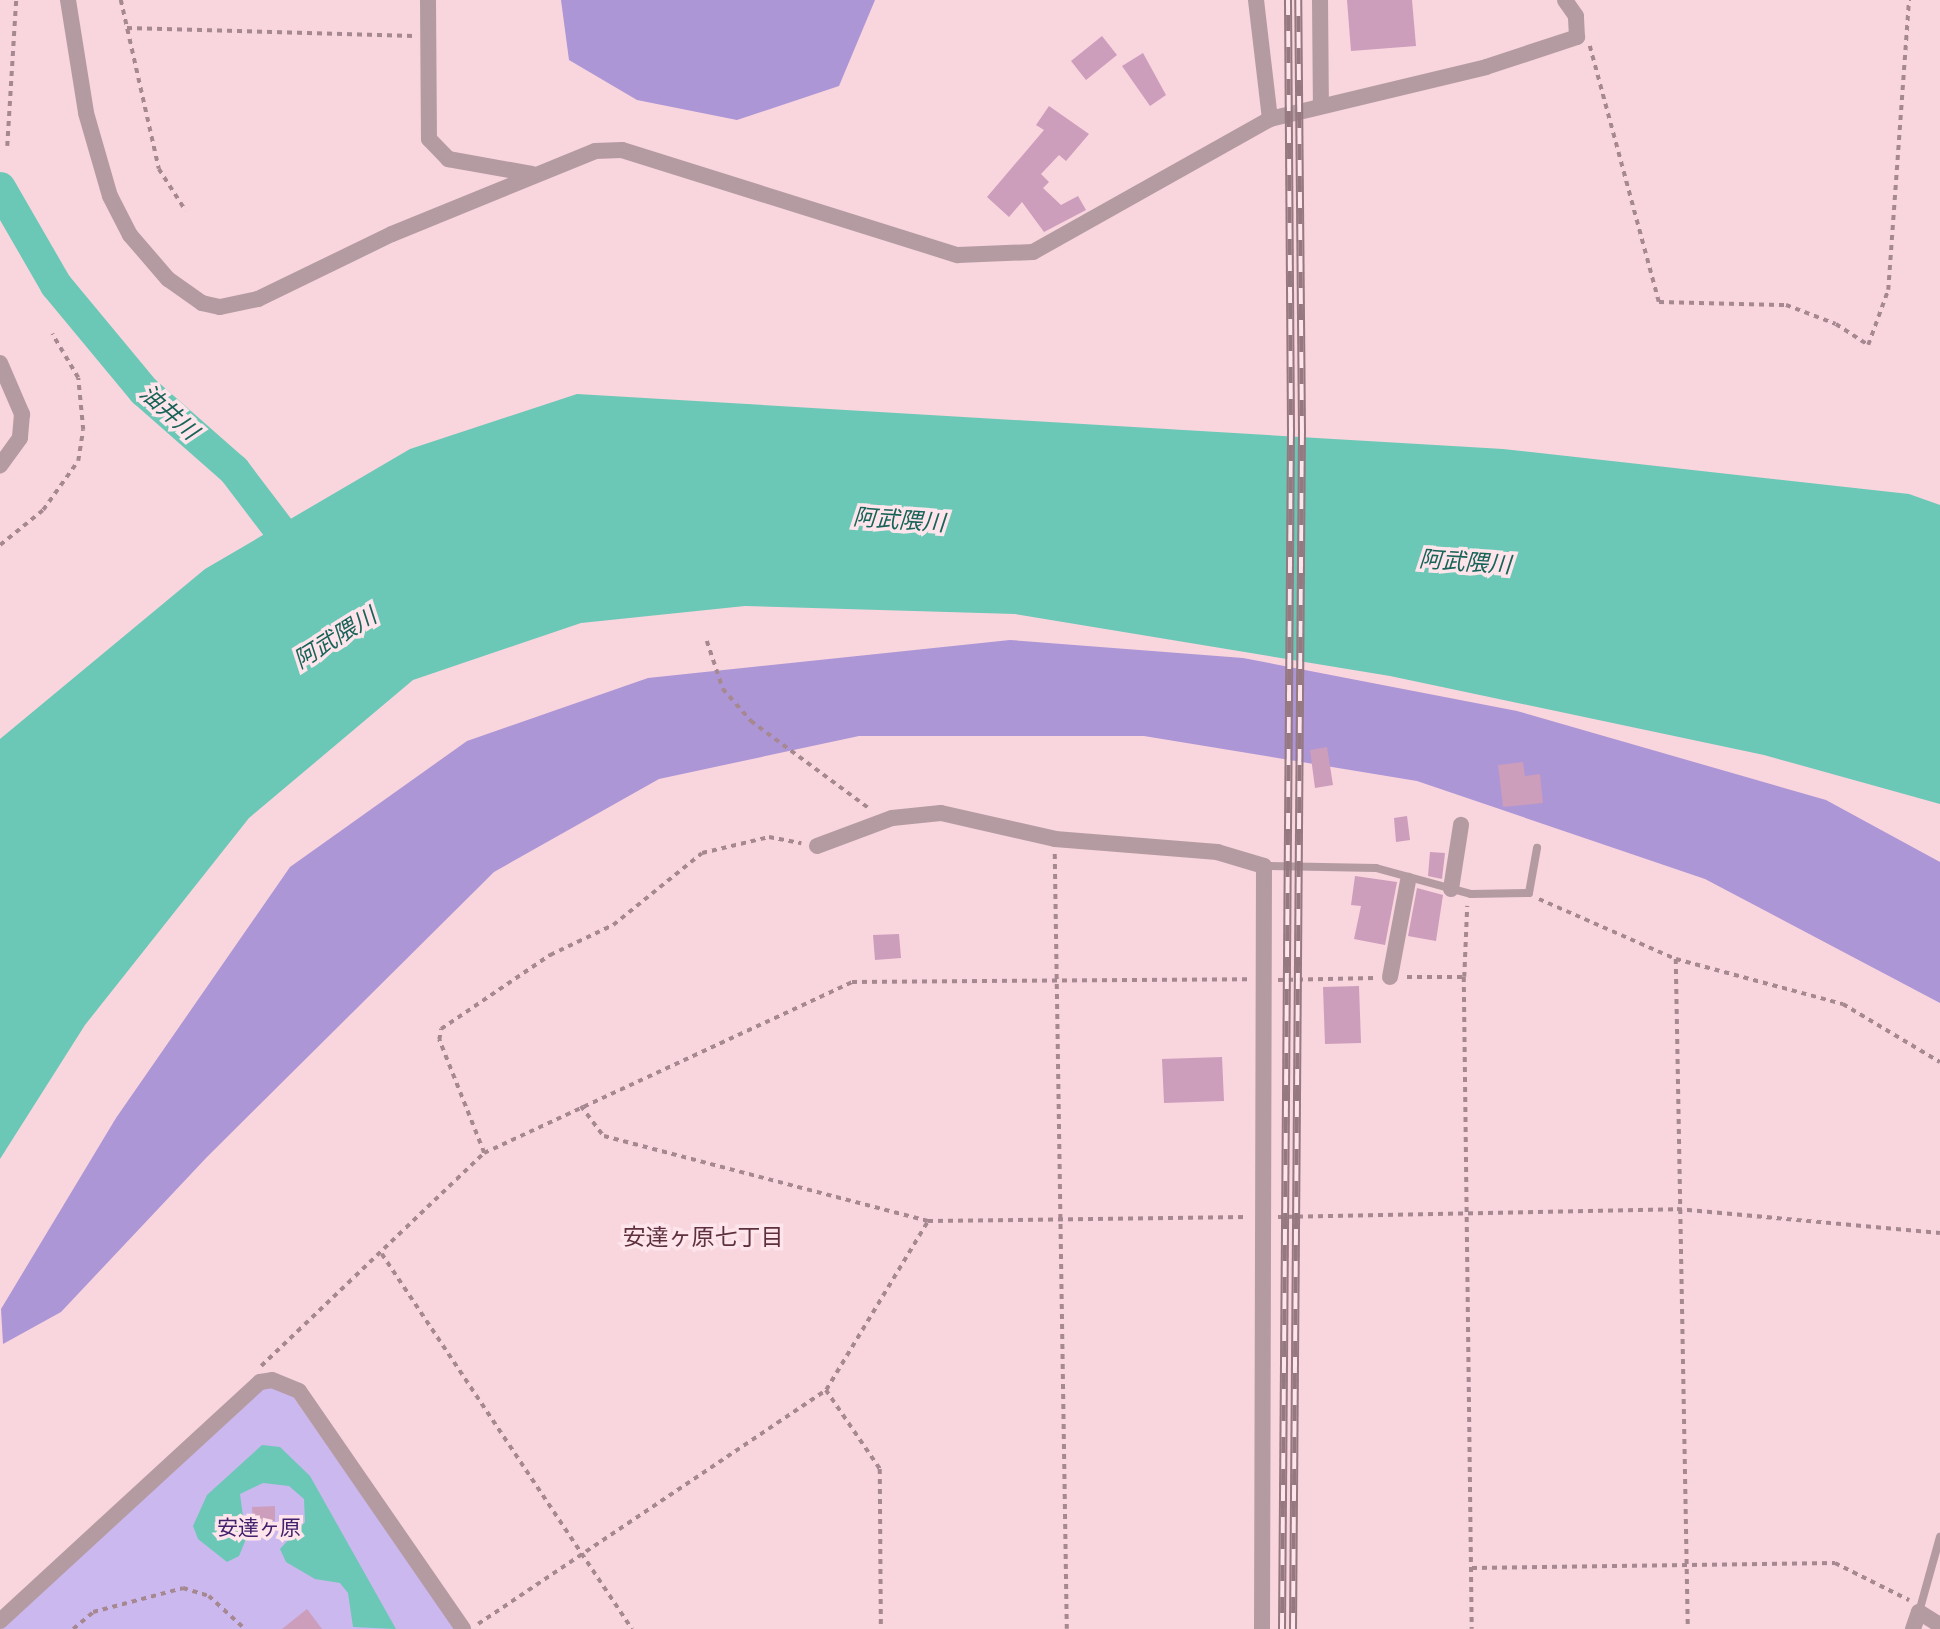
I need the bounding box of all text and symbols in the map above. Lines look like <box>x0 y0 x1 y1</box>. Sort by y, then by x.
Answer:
water label: 油井川 <box>134 379 204 445</box>
water label: 阿武隈川 <box>852 503 946 537</box>
water label: 阿武隈川 <box>1418 545 1512 579</box>
water label: 阿武隈川 <box>289 602 381 674</box>
district label: 安達ヶ原七丁目 <box>623 1223 783 1251</box>
park label: 安達ヶ原 <box>217 1515 301 1541</box>

